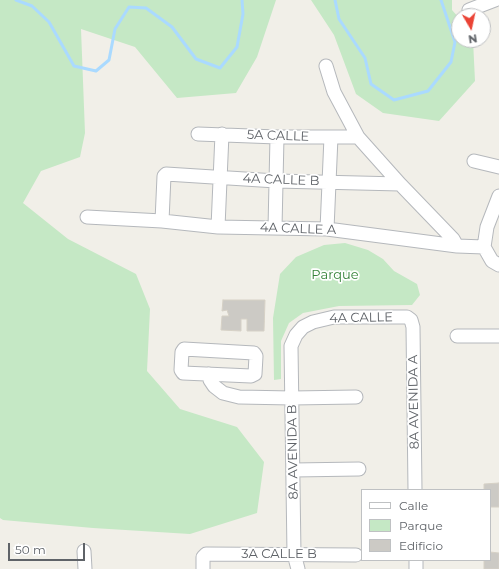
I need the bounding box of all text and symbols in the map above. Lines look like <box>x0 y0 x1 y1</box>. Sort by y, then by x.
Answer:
north arrow <box>451 8 491 48</box>
text: N <box>467 31 478 46</box>
street label: 5A CALLE <box>247 127 309 145</box>
street label: 4A CALLE B <box>242 171 320 189</box>
street label: 4A CALLE A <box>260 220 336 238</box>
park label: Parque <box>311 267 359 283</box>
street label: 4A CALLE <box>329 310 393 326</box>
street label: 8A AVENIDA A <box>405 355 423 449</box>
street label: 8A AVENIDA B <box>284 404 302 500</box>
legend <box>361 489 491 561</box>
text: Calle <box>399 498 428 513</box>
text: Parque <box>399 518 443 533</box>
scale bar <box>10 535 87 561</box>
text: Edificio <box>399 538 443 553</box>
text: 50 m <box>15 542 46 557</box>
street label: 3A CALLE B <box>241 546 317 562</box>

